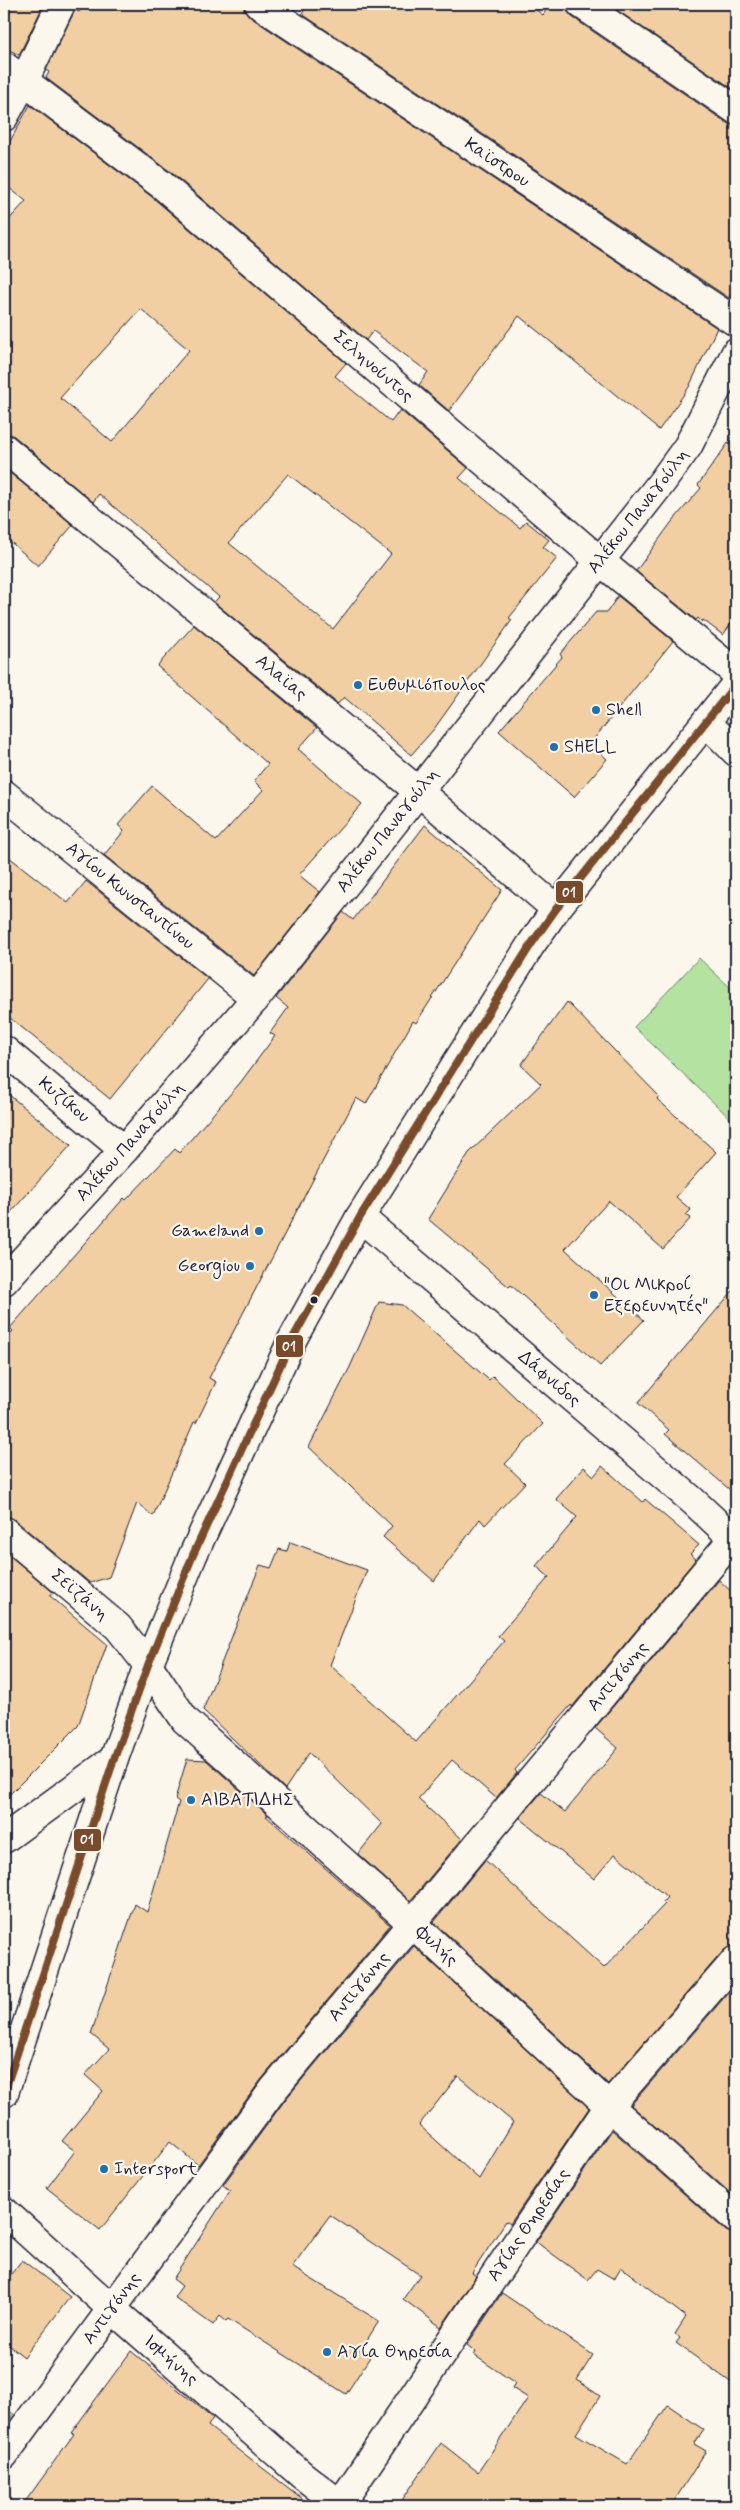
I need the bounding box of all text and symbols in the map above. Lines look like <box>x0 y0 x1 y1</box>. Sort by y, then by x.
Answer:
street label: Καϊστρου <box>460 132 534 193</box>
street label: Σεληνούντος <box>328 325 419 408</box>
street label: Αλέκου Παναγούλη <box>582 444 694 579</box>
street label: Αλαϊας <box>250 649 312 706</box>
place label: Ευθυμιόπουλος <box>368 673 486 697</box>
marker: Ευθυμιόπουλος <box>352 679 364 691</box>
place label: Shell <box>606 698 642 722</box>
marker: Shell <box>590 704 602 716</box>
place label: SHELL <box>564 735 616 759</box>
marker: SHELL <box>548 741 560 753</box>
street label: Αλέκου Παναγούλη <box>331 763 444 898</box>
street label: Αγίου Κωνσταντίνου <box>60 837 199 955</box>
line badge: 01 <box>555 880 584 904</box>
text: 01 <box>562 884 576 902</box>
street label: Κυζίκου <box>33 1071 95 1129</box>
street label: Αλέκου Παναγούλη <box>71 1077 190 1207</box>
place label: Gameland <box>171 1219 249 1243</box>
marker: Gameland <box>253 1225 265 1237</box>
place label: Georgiou <box>177 1254 240 1279</box>
marker: Georgiou <box>244 1260 256 1272</box>
place label: "Οι Μικροί Εξερευνητές" <box>604 1273 708 1318</box>
marker: "Οι Μικροί Εξερευνητές" <box>588 1289 600 1301</box>
unlabelled marker <box>309 1295 319 1305</box>
line badge: 01 <box>275 1334 304 1358</box>
text: 01 <box>282 1338 296 1356</box>
street label: Δάφνιδος <box>513 1345 586 1412</box>
street label: Σεϊζάνη <box>46 1563 114 1626</box>
street label: Αντιγόνης <box>582 1636 654 1716</box>
place label: ΑΙΒΑΤΙΔΗΣ <box>201 1788 294 1812</box>
marker: ΑΙΒΑΤΙΔΗΣ <box>185 1794 197 1806</box>
line badge: 01 <box>73 1828 102 1852</box>
text: 01 <box>80 1831 94 1849</box>
street label: Φυλής <box>409 1920 463 1972</box>
street label: Αντιγόνης <box>323 1947 395 2027</box>
place label: Intersport <box>114 2157 198 2181</box>
marker: Intersport <box>98 2163 110 2175</box>
street label: Αγίας Θηρεσίας <box>482 2164 575 2286</box>
street label: Αντιγόνης <box>77 2267 147 2349</box>
street label: Ισμήνης <box>138 2330 204 2391</box>
place label: Αγία Θηρεσία <box>337 2340 453 2364</box>
marker: Αγία Θηρεσία <box>321 2346 333 2358</box>

